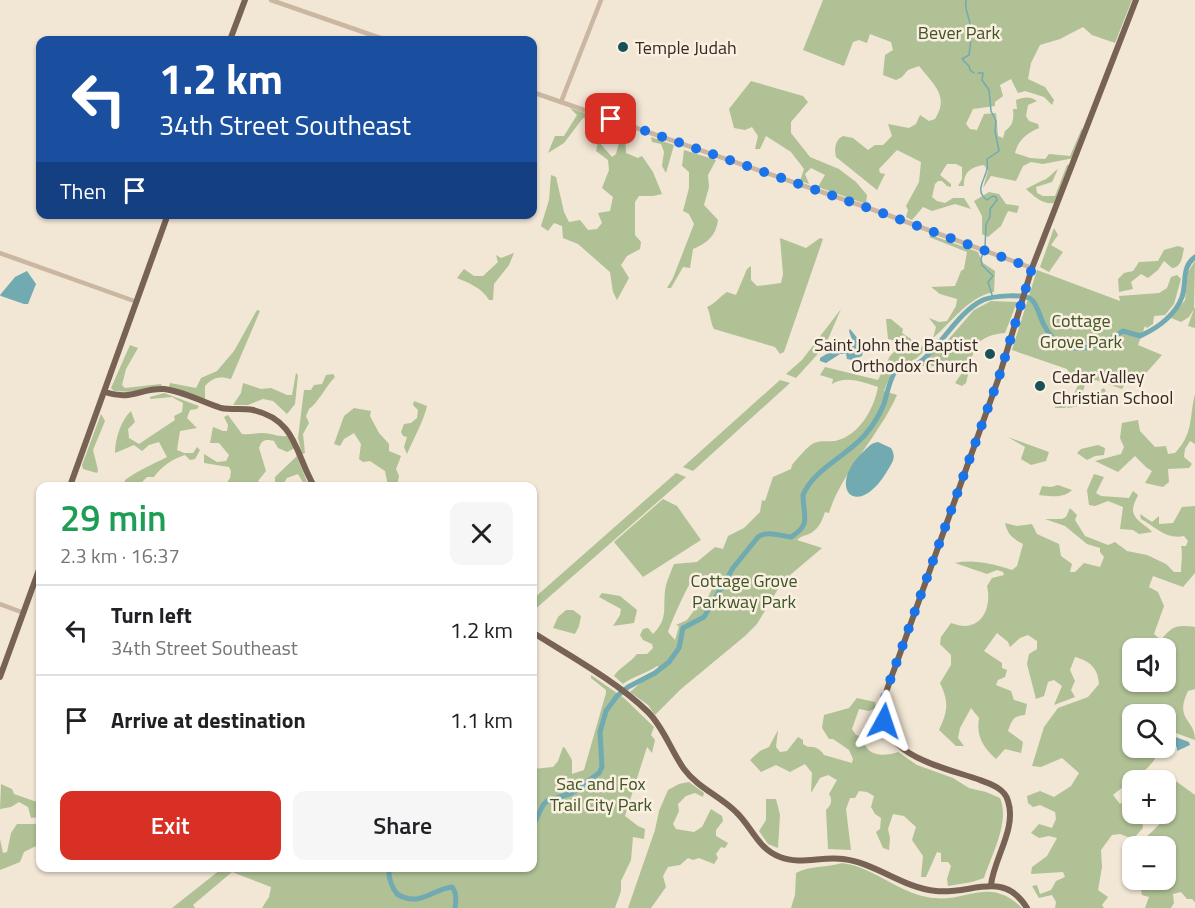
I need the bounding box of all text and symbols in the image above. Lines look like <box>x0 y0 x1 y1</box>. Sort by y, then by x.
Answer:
park label: Bever Park <box>918 19 1001 46</box>
place label: Temple Judah <box>635 34 737 61</box>
marker: Temple Judah <box>616 40 630 54</box>
text: 1.2 km <box>159 46 283 110</box>
icon: left <box>60 60 138 138</box>
pin <box>585 93 636 144</box>
icon: arrive <box>594 102 627 135</box>
text: 34th Street Southeast <box>159 104 411 145</box>
text: Then <box>60 174 106 208</box>
icon: arrive <box>118 174 151 207</box>
park label: Cottage Grove Park <box>1040 307 1123 355</box>
place label: Saint John the Baptist Orthodox Church <box>814 331 979 379</box>
marker: Saint John the Baptist Orthodox Church <box>983 347 997 361</box>
place label: Cedar Valley Christian School <box>1052 363 1173 411</box>
marker: Cedar Valley Christian School <box>1033 379 1047 393</box>
text: 29 min <box>60 490 167 545</box>
button: close <box>450 502 513 565</box>
text: 2.3 km · 16:37 <box>60 540 180 571</box>
park label: Cottage Grove Parkway Park <box>690 567 798 615</box>
text: Turn left <box>111 598 192 632</box>
text: 1.2 km <box>450 613 513 647</box>
icon: left <box>60 614 93 647</box>
text: 34th Street Southeast <box>111 632 298 663</box>
map controls <box>1122 638 1176 890</box>
button: sound <box>1122 638 1176 692</box>
position arrow <box>852 689 916 753</box>
text: Arrive at destination <box>111 703 306 737</box>
text: 1.1 km <box>450 703 513 737</box>
icon: arrive <box>60 704 93 737</box>
button: search <box>1122 704 1176 758</box>
park label: Sac and Fox Trail City Park <box>550 770 653 818</box>
button: + <box>1122 770 1176 824</box>
button: Exit <box>60 791 281 860</box>
button: Share <box>293 791 513 860</box>
button: − <box>1122 836 1176 890</box>

